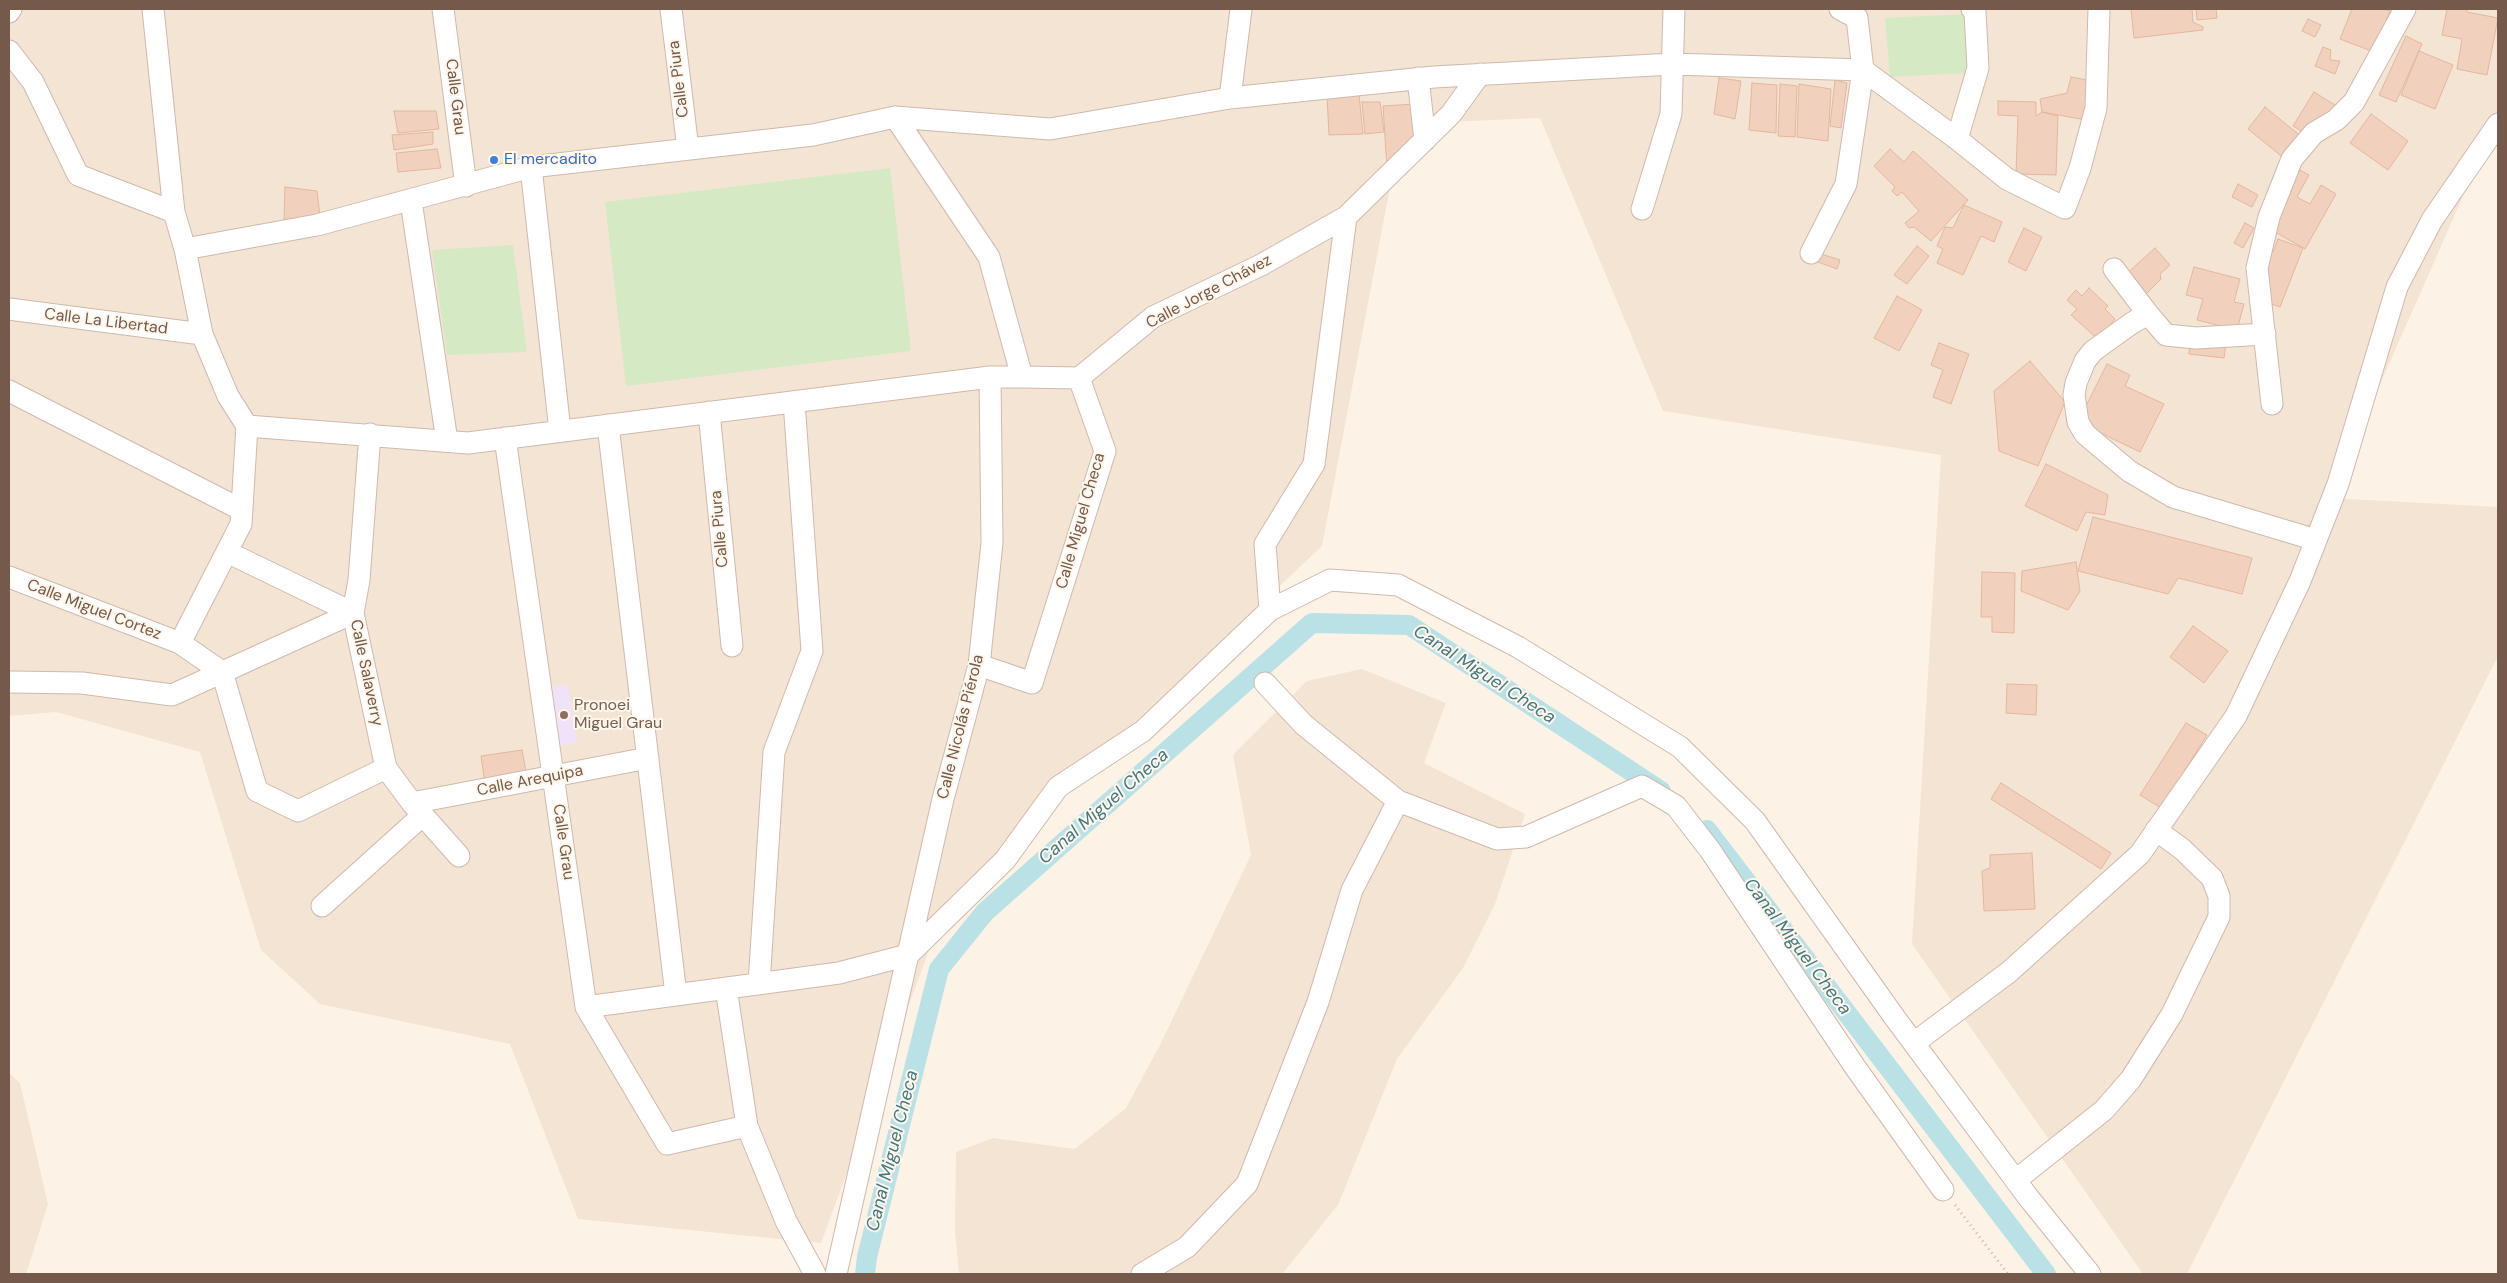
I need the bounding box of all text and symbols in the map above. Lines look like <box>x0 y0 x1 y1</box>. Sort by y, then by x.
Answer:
street label: Calle Piura <box>665 39 693 119</box>
street label: Calle Grau <box>441 58 469 136</box>
place label: El mercadito <box>504 150 597 170</box>
marker: El mercadito <box>488 154 500 166</box>
street label: Calle Jorge Chávez <box>1143 251 1275 333</box>
street label: Calle La Libertad <box>43 305 169 339</box>
street label: Calle Miguel Checa <box>1052 451 1110 591</box>
street label: Calle Piura <box>707 490 733 568</box>
street label: Calle Miguel Cortez <box>24 576 164 644</box>
street label: Calle Salaverry <box>345 618 387 728</box>
water label: Canal Miguel Checa <box>1409 621 1559 729</box>
street label: Calle Nicolás Piérola <box>934 653 988 801</box>
place label: Pronoei Miguel Grau <box>574 696 662 734</box>
marker: Pronoei Miguel Grau <box>558 709 570 721</box>
water label: Canal Miguel Checa <box>1035 745 1173 869</box>
street label: Calle Arequipa <box>475 761 585 801</box>
street label: Calle Grau <box>548 803 578 881</box>
water label: Canal Miguel Checa <box>1739 875 1855 1019</box>
water label: Canal Miguel Checa <box>863 1068 923 1234</box>

